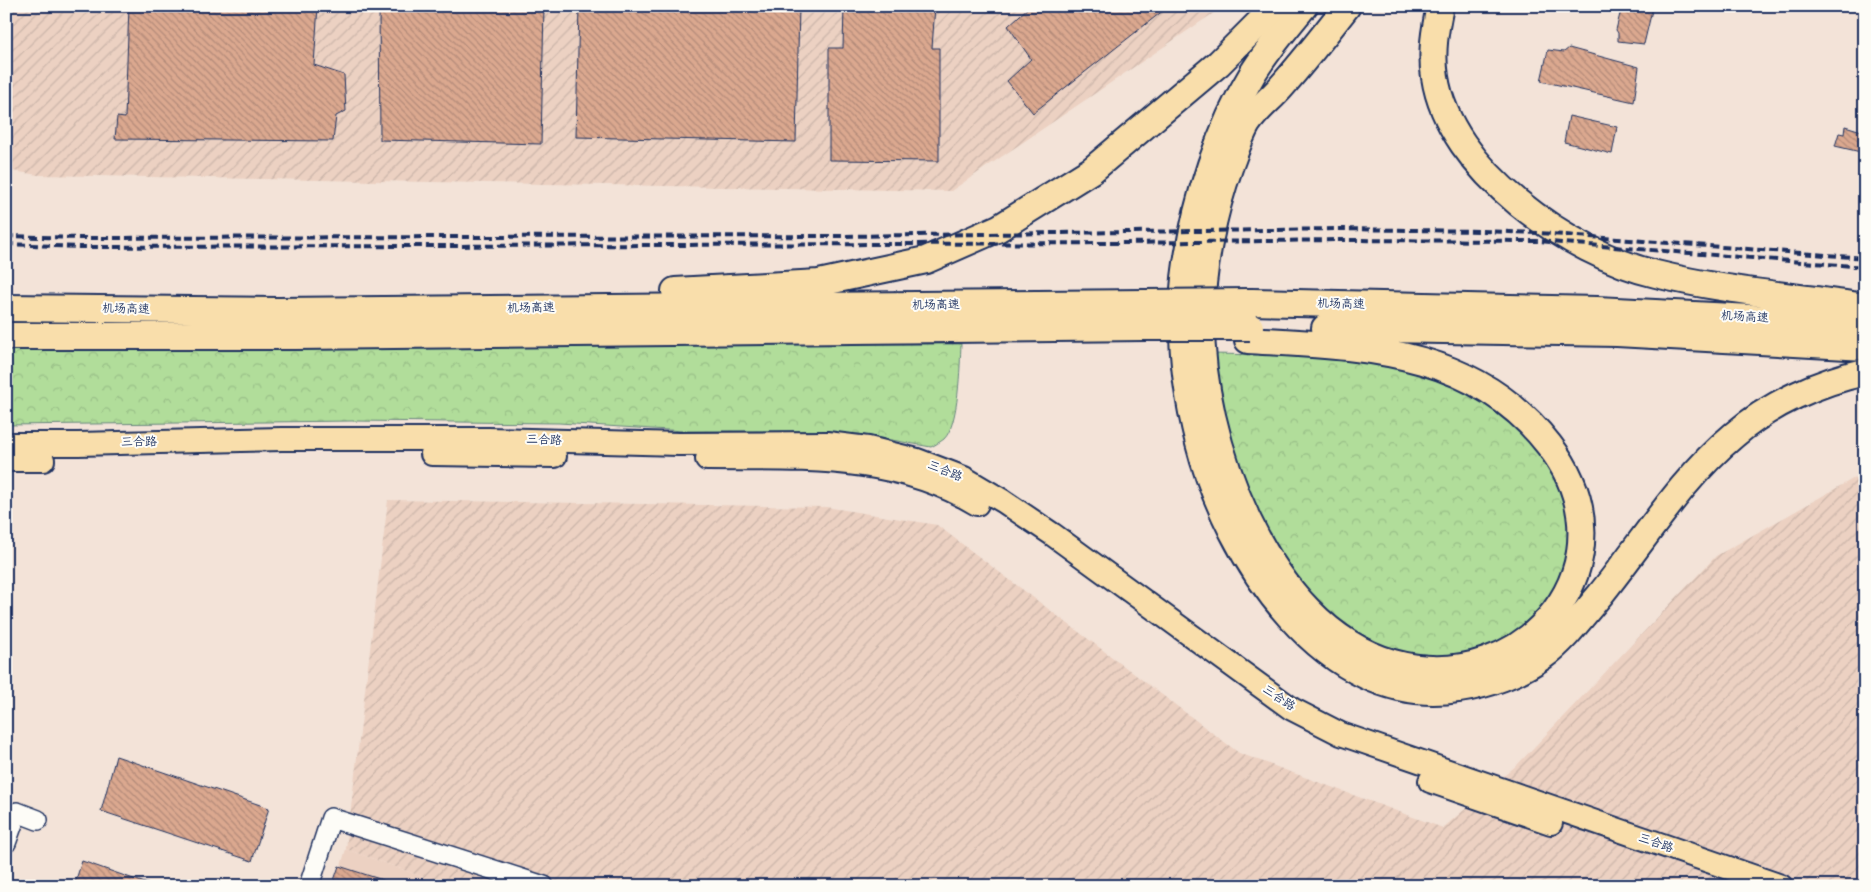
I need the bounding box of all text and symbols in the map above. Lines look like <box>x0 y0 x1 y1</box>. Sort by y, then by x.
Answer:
street label: 机场高速 <box>1317 296 1365 312</box>
street label: 机场高速 <box>912 297 960 313</box>
street label: 机场高速 <box>507 300 555 316</box>
street label: 机场高速 <box>102 301 150 317</box>
street label: 机场高速 <box>1721 308 1769 326</box>
street label: 三合路 <box>526 432 562 448</box>
street label: 三合路 <box>121 434 157 450</box>
street label: 三合路 <box>925 457 965 485</box>
street label: 三合路 <box>1260 682 1298 714</box>
street label: 三合路 <box>1637 830 1675 856</box>

